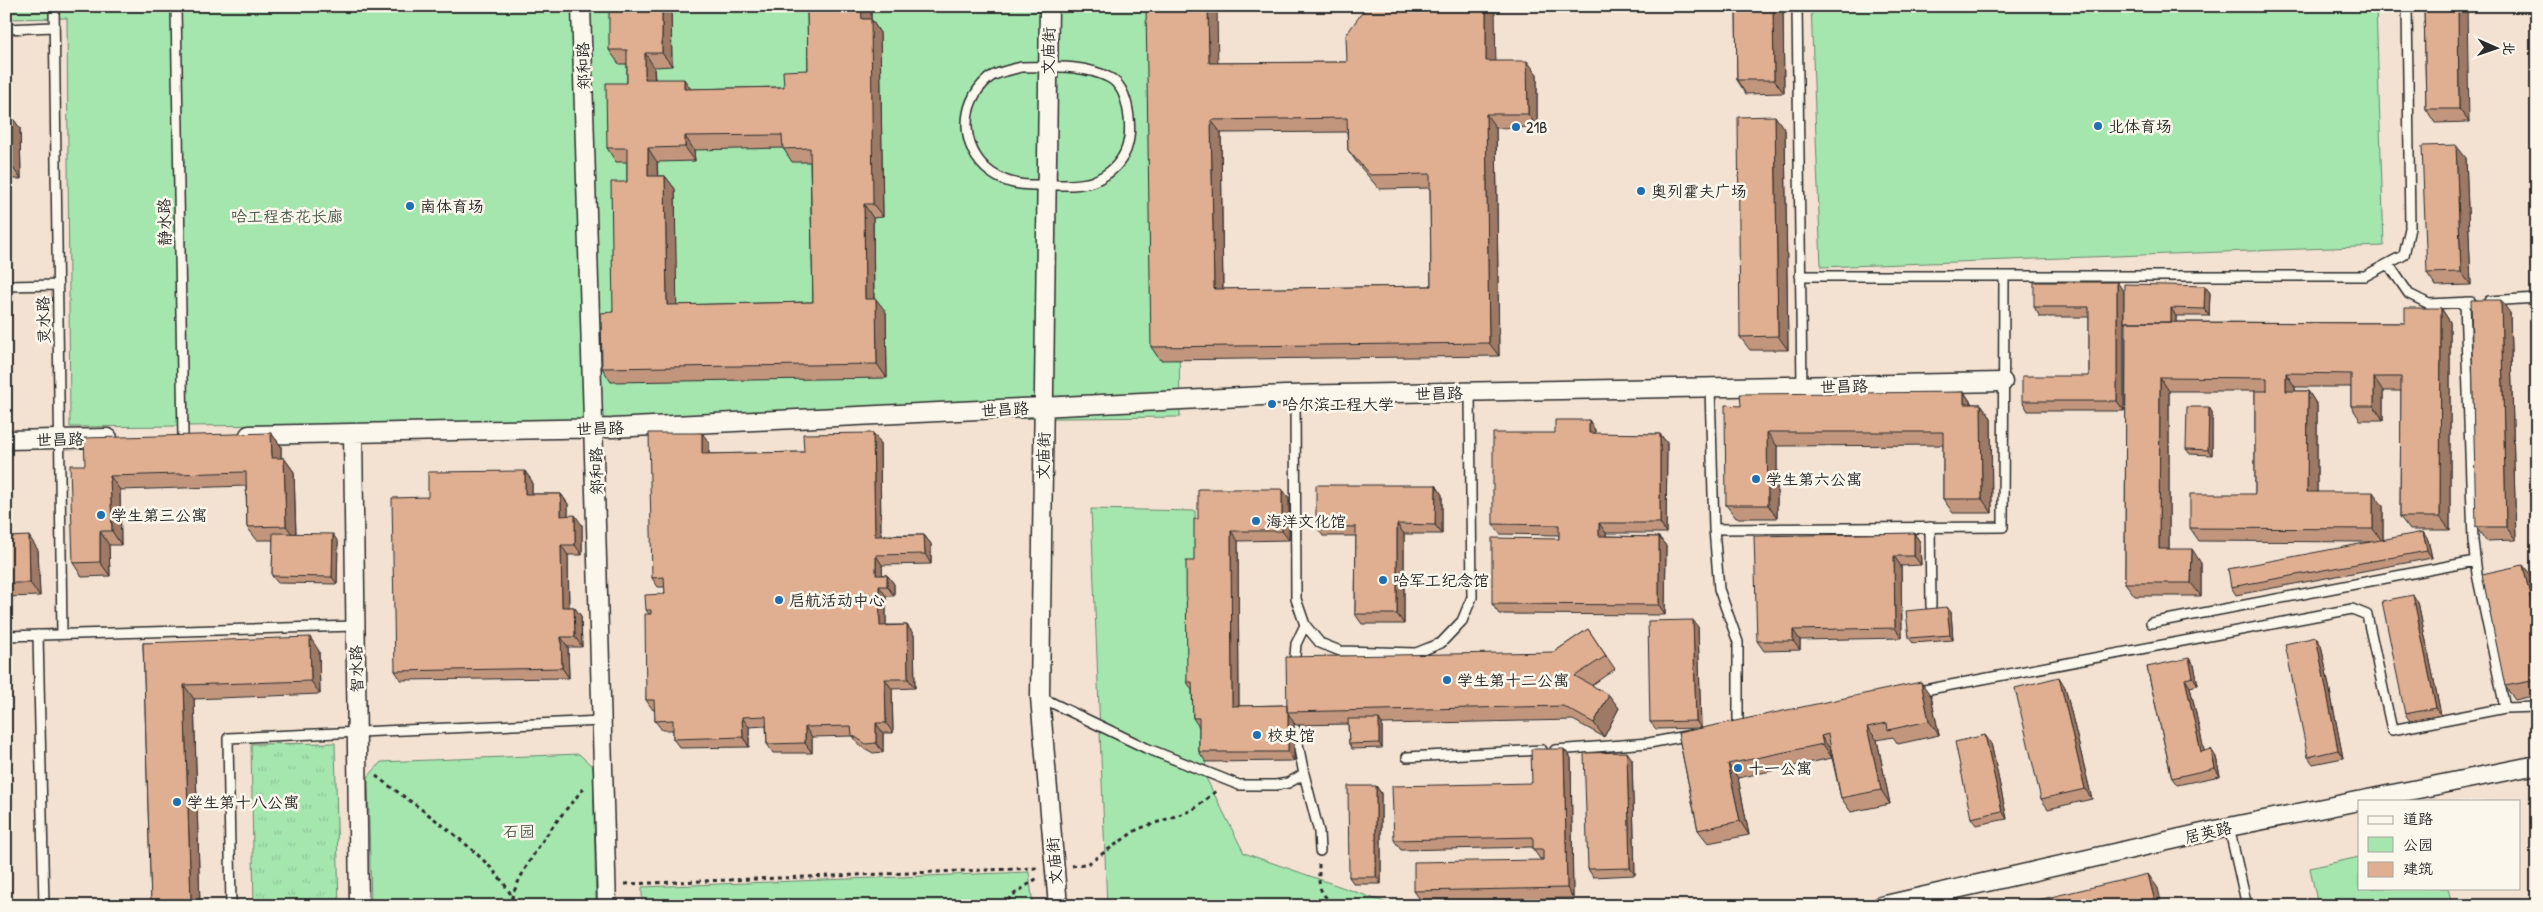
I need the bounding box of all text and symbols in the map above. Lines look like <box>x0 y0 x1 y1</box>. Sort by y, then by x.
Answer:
north arrow <box>2470 22 2520 72</box>
street label: 文庙街 <box>1037 27 1059 75</box>
text: 北 <box>2500 41 2519 56</box>
street label: 郑和路 <box>571 42 595 90</box>
place label: 北体育场 <box>2108 115 2172 137</box>
place label: 21B <box>1526 116 1547 138</box>
marker: 北体育场 <box>2092 120 2104 132</box>
marker: 21B <box>1510 121 1522 133</box>
place label: 奥列霍夫广场 <box>1651 180 1747 202</box>
marker: 奥列霍夫广场 <box>1635 185 1647 197</box>
place label: 南体育场 <box>420 195 484 217</box>
street label: 静水路 <box>153 198 175 246</box>
marker: 南体育场 <box>404 200 416 212</box>
park label: 哈工程杏花长廊 <box>231 205 343 227</box>
street label: 灵水路 <box>32 296 54 344</box>
street label: 世昌路 <box>1820 375 1868 397</box>
street label: 世昌路 <box>1415 382 1463 404</box>
place label: 哈尔滨工程大学 <box>1282 393 1394 415</box>
street label: 世昌路 <box>980 397 1030 421</box>
marker: 哈尔滨工程大学 <box>1266 398 1278 410</box>
street label: 世昌路 <box>576 416 624 440</box>
street label: 世昌路 <box>36 428 84 450</box>
street label: 文庙街 <box>1032 432 1054 480</box>
street label: 郑和路 <box>585 447 607 495</box>
place label: 学生第六公寓 <box>1766 468 1862 490</box>
marker: 学生第六公寓 <box>1750 473 1762 485</box>
place label: 学生第三公寓 <box>111 504 207 526</box>
marker: 学生第三公寓 <box>95 509 107 521</box>
place label: 海洋文化馆 <box>1266 510 1346 532</box>
marker: 海洋文化馆 <box>1250 515 1262 527</box>
place label: 哈军工纪念馆 <box>1393 569 1489 591</box>
marker: 哈军工纪念馆 <box>1377 574 1389 586</box>
place label: 启航活动中心 <box>789 589 885 611</box>
marker: 启航活动中心 <box>773 594 785 606</box>
street label: 智水路 <box>345 645 367 693</box>
place label: 学生第十二公寓 <box>1457 669 1569 691</box>
marker: 学生第十二公寓 <box>1441 674 1453 686</box>
place label: 校史馆 <box>1267 724 1315 746</box>
marker: 校史馆 <box>1251 729 1263 741</box>
place label: 十一公寓 <box>1748 757 1812 779</box>
marker: 十一公寓 <box>1732 762 1744 774</box>
place label: 学生第十八公寓 <box>187 791 299 813</box>
marker: 学生第十八公寓 <box>171 796 183 808</box>
legend <box>2358 800 2520 890</box>
text: 道路 <box>2403 808 2433 829</box>
street label: 居英路 <box>2182 816 2234 848</box>
park label: 石园 <box>503 820 535 842</box>
text: 公园 <box>2403 834 2433 855</box>
street label: 文庙街 <box>1041 836 1067 886</box>
text: 建筑 <box>2403 858 2433 879</box>

